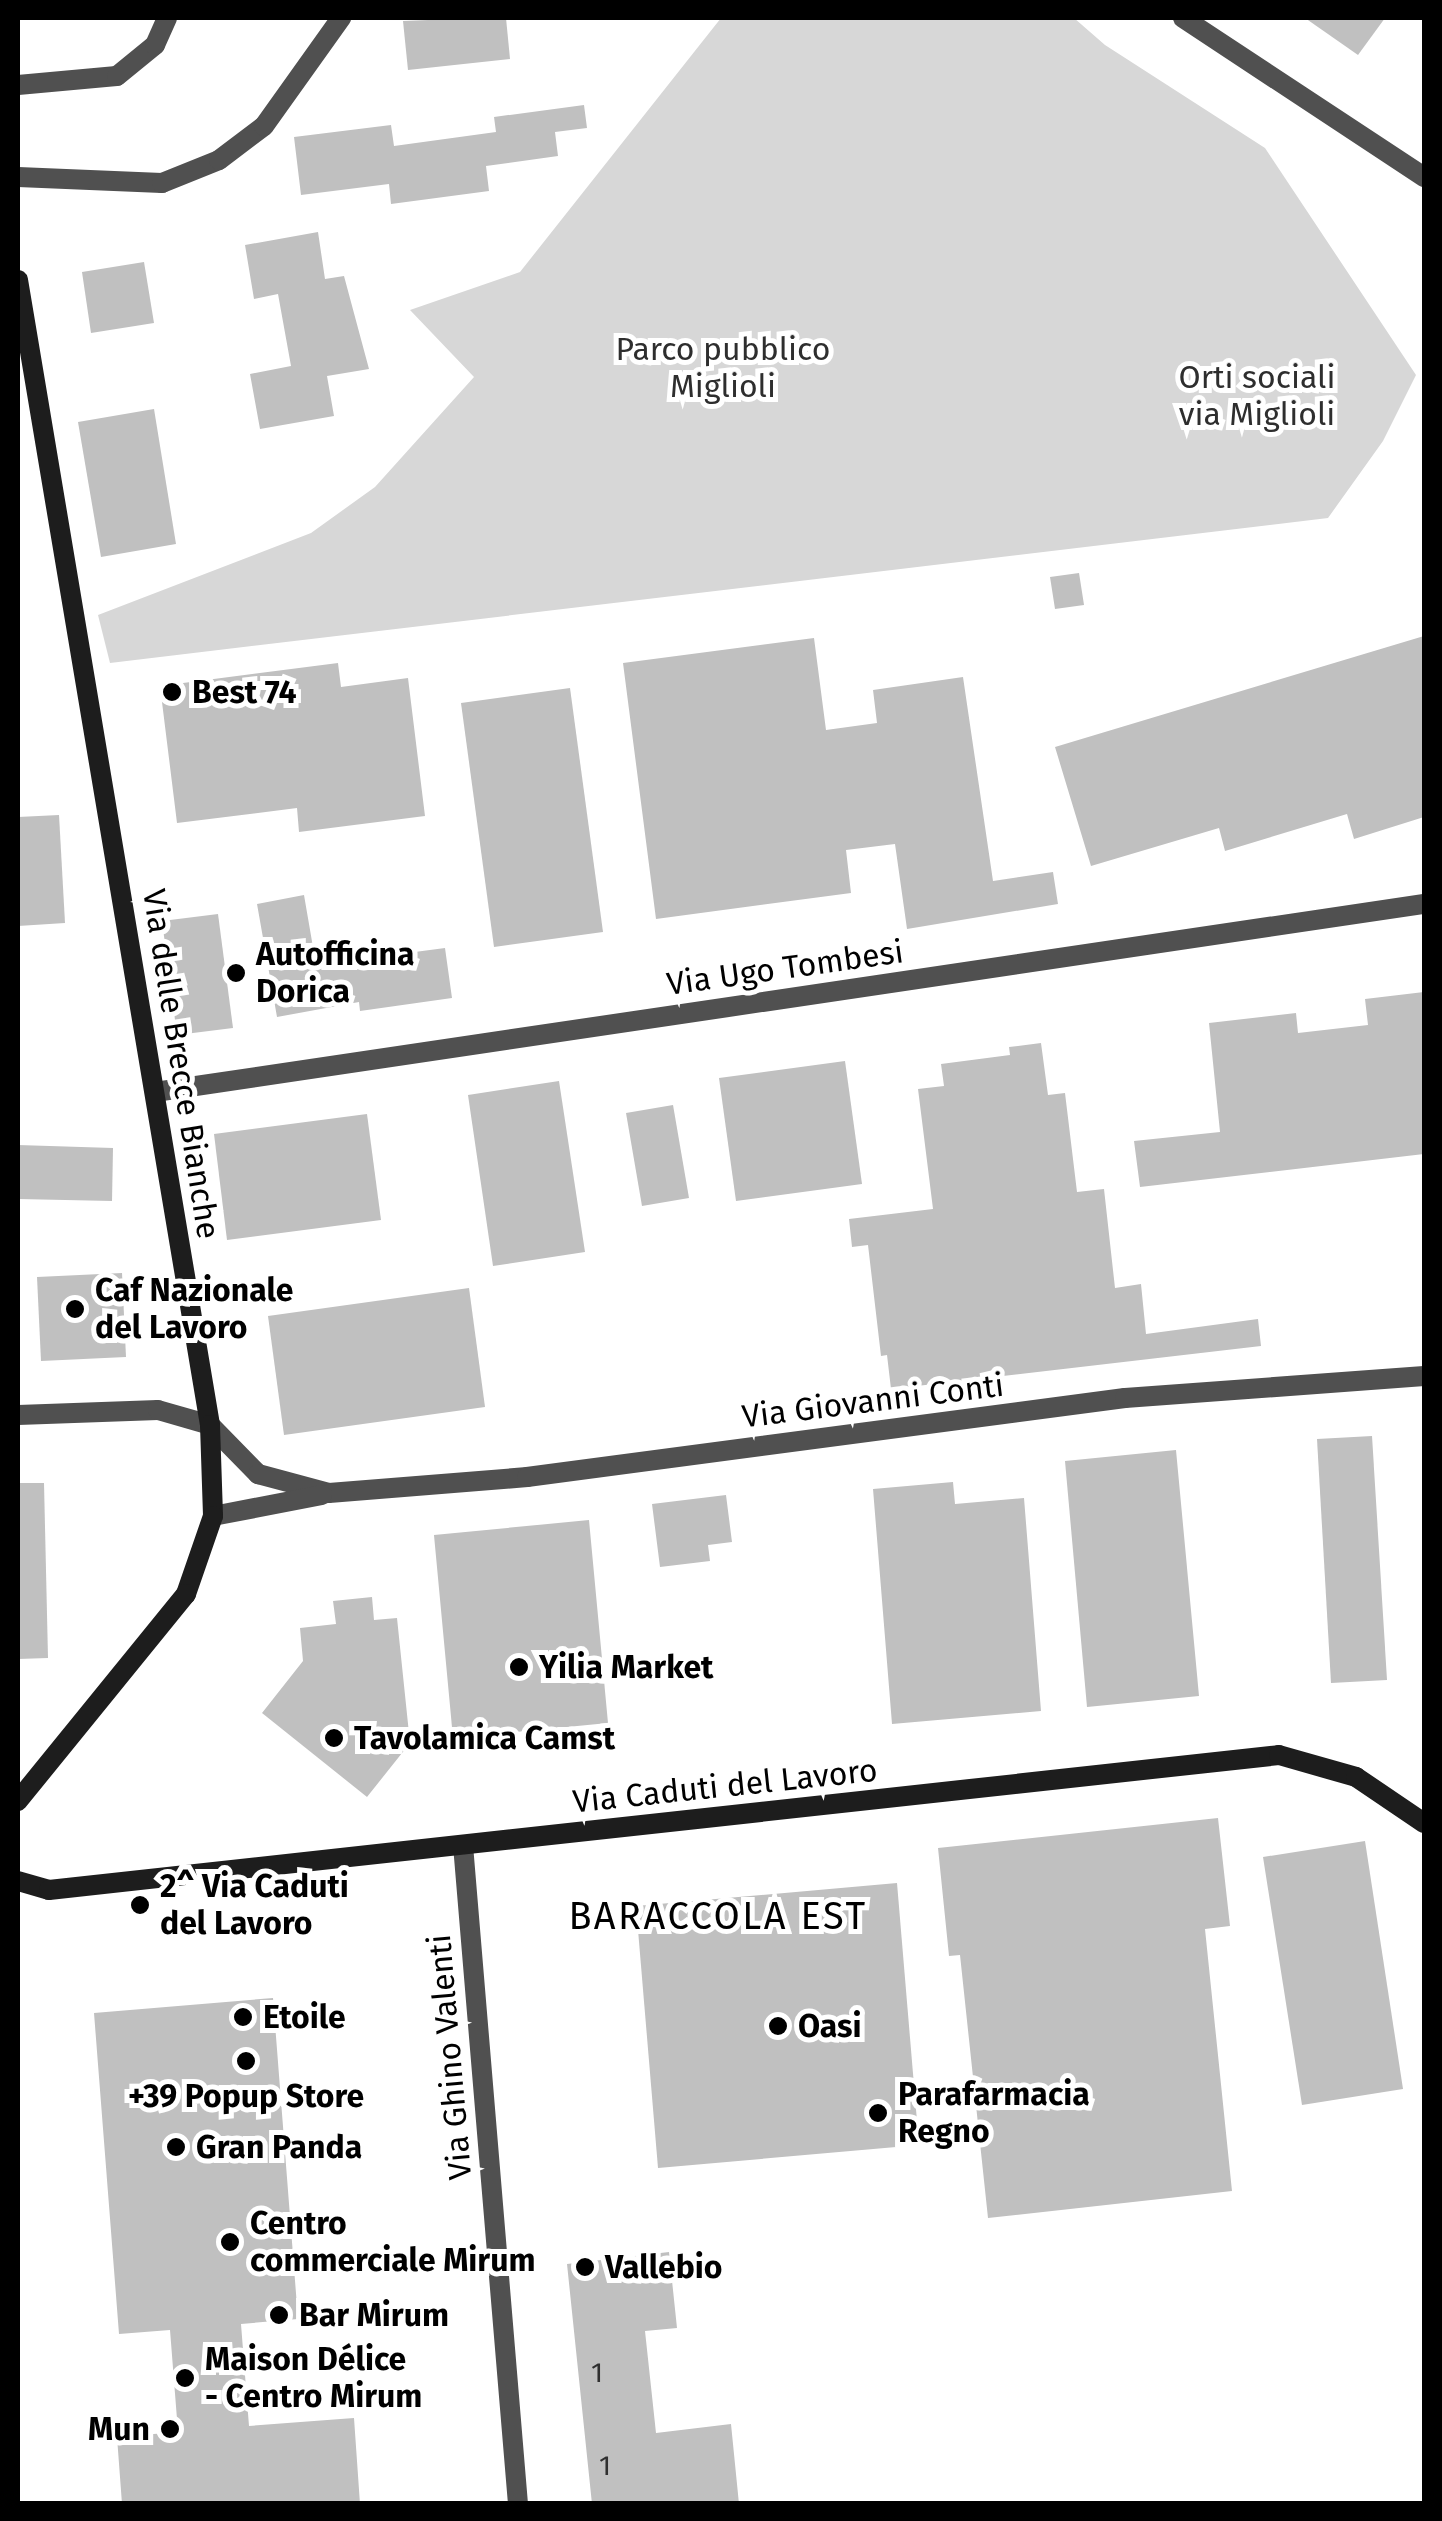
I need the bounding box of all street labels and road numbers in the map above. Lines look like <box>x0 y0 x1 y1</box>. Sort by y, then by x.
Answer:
street label: Via delle Brecce Bianche <box>134 886 228 1242</box>
street label: Via Ugo Tombesi <box>664 932 906 1004</box>
street label: Via Giovanni Conti <box>740 1366 1006 1436</box>
street label: Via Caduti del Lavoro <box>571 1751 879 1821</box>
street label: Via Ghino Valenti <box>420 1933 480 2181</box>

